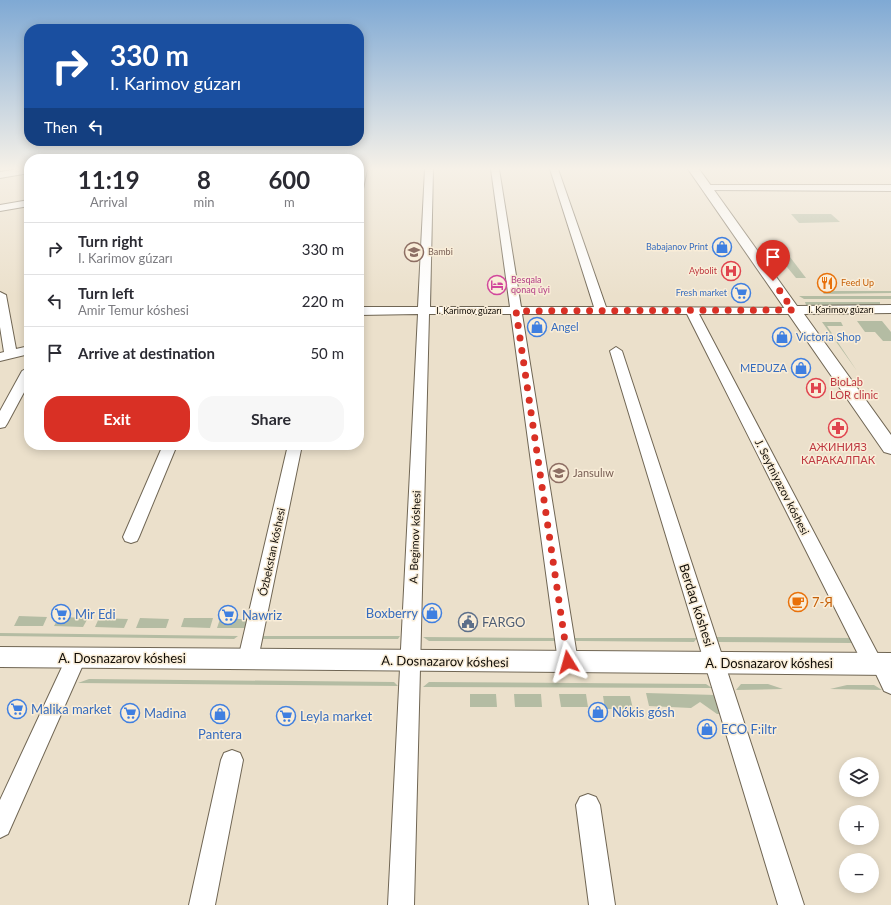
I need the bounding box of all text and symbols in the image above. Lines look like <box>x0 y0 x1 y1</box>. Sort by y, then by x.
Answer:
text: 330 m <box>110 38 189 72</box>
icon: right <box>44 40 96 92</box>
text: I. Karimov gúzarı <box>110 72 241 94</box>
icon: left <box>85 116 107 138</box>
text: Then <box>44 118 77 136</box>
text: 11:19 <box>78 165 140 194</box>
text: 8 <box>197 165 211 194</box>
text: 600 <box>268 165 310 194</box>
text: Arrival <box>90 194 127 210</box>
text: min <box>194 194 215 210</box>
text: m <box>284 194 295 210</box>
text: Turn right <box>78 232 143 250</box>
shop icon: Babajanov Print <box>711 236 733 258</box>
icon: right <box>44 238 66 260</box>
text: 330 m <box>302 240 344 258</box>
pin <box>756 240 790 281</box>
school or university icon: Bambi <box>403 241 425 263</box>
place label: Babajanov Print <box>646 241 709 252</box>
place label: Bambi <box>428 246 453 257</box>
icon: arrive <box>762 246 784 268</box>
text: I. Karimov gúzarı <box>78 250 173 266</box>
hospital icon: Aybolit <box>720 260 742 282</box>
place label: Aybolit <box>689 265 718 276</box>
restaurant icon: Feed Up <box>816 272 838 294</box>
hotel icon: Besqala qonaq úyi <box>486 274 508 296</box>
place label: Besqala qonaq úyi <box>511 274 550 295</box>
place label: Feed Up <box>841 277 874 288</box>
supermarket icon: Fresh market <box>730 282 752 304</box>
text: Turn left <box>78 284 134 302</box>
place label: Fresh market <box>676 287 728 298</box>
icon: left <box>44 290 66 312</box>
text: 220 m <box>302 292 344 310</box>
text: Amir Temur kóshesi <box>78 302 189 318</box>
street label: I. Karimov gúzarı <box>808 304 874 315</box>
street label: I. Karimov gúzarı <box>436 305 502 316</box>
shop icon: Angel <box>526 316 548 338</box>
place label: Angel <box>551 320 579 333</box>
shop icon: Victoria Shop <box>771 326 793 348</box>
place label: Victoria Shop <box>796 330 861 343</box>
icon: arrive <box>44 342 66 364</box>
text: Arrive at destination <box>78 344 215 362</box>
text: 50 m <box>310 344 344 362</box>
shop icon: MEDUZA <box>790 357 812 379</box>
place label: MEDUZA <box>740 361 788 374</box>
place label: BioLab LOR clinic <box>830 375 878 401</box>
hospital icon: BioLab LOR clinic <box>805 377 827 399</box>
button: Exit <box>44 396 190 442</box>
button: Share <box>198 396 344 442</box>
pharmacy icon: АЖИНИЯЗ КАРАКАЛПАК <box>827 417 849 439</box>
street label: J. Seytniyazov kóshesi <box>753 437 812 537</box>
place label: АЖИНИЯЗ КАРАКАЛПАК <box>801 440 876 466</box>
school or university icon: Jansulıw <box>548 462 570 484</box>
place label: Jansulıw <box>573 466 614 479</box>
street label: A. Begimov kóshesi <box>406 490 423 584</box>
street label: Ózbekstan kóshesi <box>256 506 287 597</box>
street label: Berdaq kóshesi <box>676 562 718 648</box>
cafe icon: 7-Я <box>787 591 809 613</box>
place label: 7-Я <box>812 594 833 610</box>
shop icon: Boxberry <box>421 602 443 624</box>
supermarket icon: Mir Edi <box>50 603 72 625</box>
supermarket icon: Nawriz <box>217 604 239 626</box>
place label: Boxberry <box>366 605 418 621</box>
place label: Mir Edi <box>75 606 116 622</box>
place label: Nawriz <box>242 607 282 623</box>
public building icon: FARGO <box>457 611 479 633</box>
place label: FARGO <box>482 614 525 630</box>
position arrow <box>547 641 589 683</box>
street label: A. Dosnazarov kóshesi <box>58 650 186 666</box>
street label: A. Dosnazarov kóshesi <box>381 652 509 670</box>
street label: A. Dosnazarov kóshesi <box>705 655 833 671</box>
supermarket icon: Malika market <box>6 698 28 720</box>
place label: Malika market <box>31 701 112 717</box>
shop icon: Nókis gósh <box>587 701 609 723</box>
supermarket icon: Madina <box>119 702 141 724</box>
shop icon: Pantera <box>209 703 231 725</box>
place label: Nókis gósh <box>612 704 675 720</box>
place label: Madina <box>144 705 186 721</box>
supermarket icon: Leyla market <box>275 705 297 727</box>
place label: Leyla market <box>300 708 372 724</box>
shop icon: ECO F:iltr <box>696 718 718 740</box>
place label: ECO F:iltr <box>721 721 777 737</box>
place label: Pantera <box>198 726 242 742</box>
map controls <box>839 757 879 893</box>
button: layers <box>839 757 879 797</box>
button: + <box>839 805 879 845</box>
button: − <box>839 853 879 893</box>

